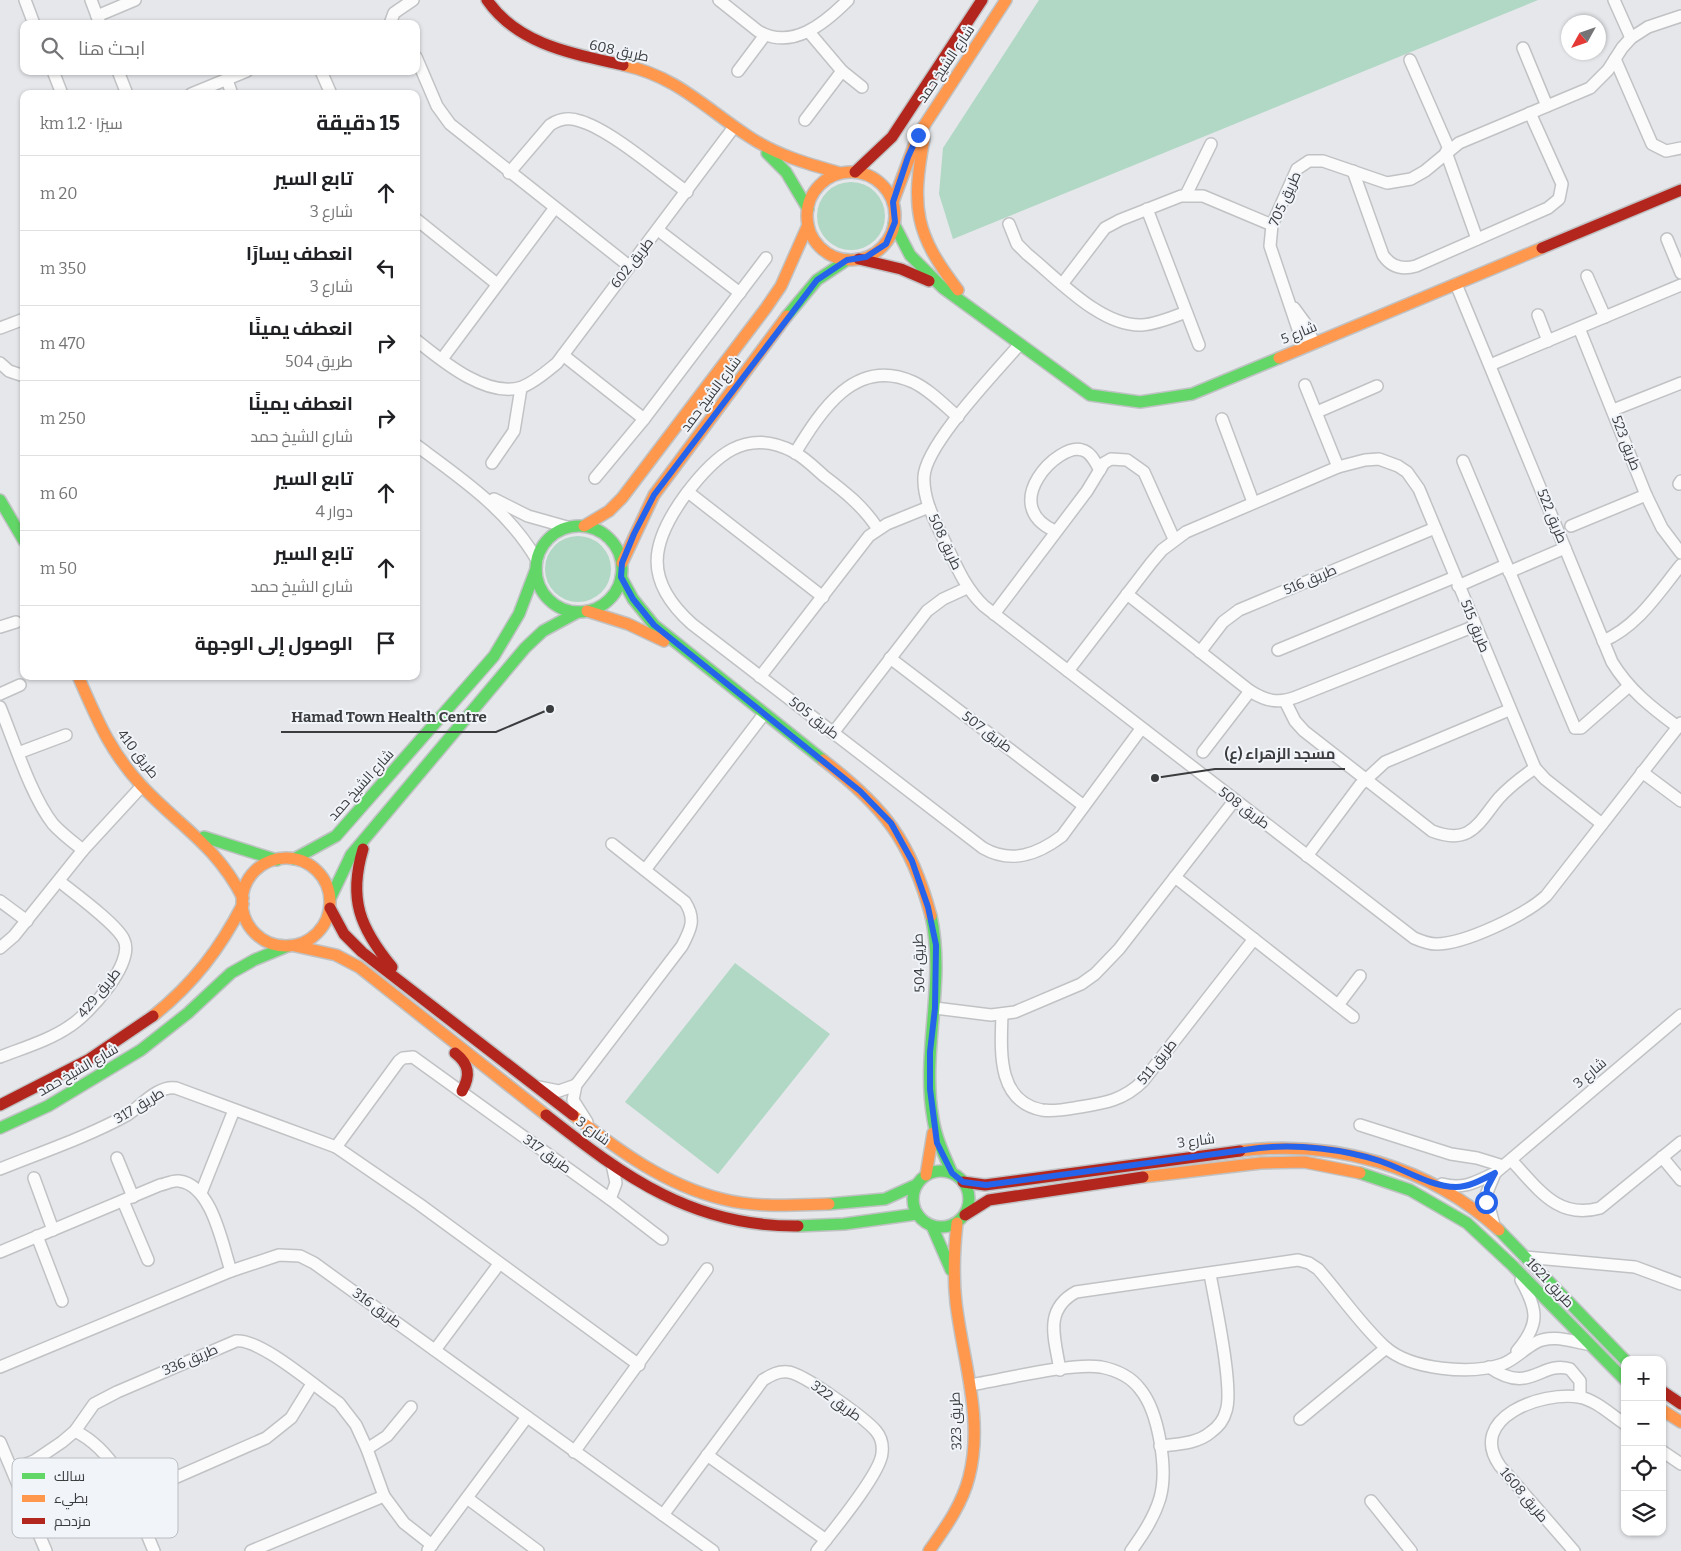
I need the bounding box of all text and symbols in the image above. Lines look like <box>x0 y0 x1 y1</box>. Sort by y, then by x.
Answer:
north arrow <box>1561 15 1606 60</box>
search box <box>20 20 420 75</box>
street label: شارع الشيخ حمد <box>914 22 978 106</box>
icon: search <box>38 34 66 62</box>
street label: طريق 608 <box>588 36 650 66</box>
text: ابحث هنا <box>78 37 145 60</box>
text: 15 دقيقة <box>316 110 400 136</box>
text: سيرًا · 1.2 km <box>40 114 123 133</box>
route end <box>907 124 930 147</box>
text: تابع السير <box>274 167 353 190</box>
street label: طريق 705 <box>1265 169 1305 229</box>
icon: ahead <box>372 179 400 207</box>
text: 20 m <box>40 184 77 203</box>
text: شارع 3 <box>310 202 353 221</box>
street label: طريق 602 <box>607 234 657 292</box>
text: انعطف يسارًا <box>246 242 353 265</box>
icon: left <box>372 254 400 282</box>
text: 350 m <box>40 259 86 278</box>
text: شارع 3 <box>310 277 353 296</box>
text: انعطف يمينًا <box>248 317 353 340</box>
street label: شارع 5 <box>1278 318 1320 348</box>
icon: right <box>372 329 400 357</box>
text: 470 m <box>40 334 86 353</box>
text: طريق 504 <box>285 352 353 371</box>
street label: شارع الشيخ حمد <box>677 353 745 435</box>
text: انعطف يمينًا <box>248 392 353 415</box>
icon: right <box>372 404 400 432</box>
text: 250 m <box>40 409 86 428</box>
street label: طريق 523 <box>1608 413 1644 473</box>
text: شارع الشيخ حمد <box>250 427 353 446</box>
text: تابع السير <box>274 467 353 490</box>
icon: ahead <box>372 479 400 507</box>
text: 60 m <box>40 484 78 503</box>
street label: طريق 522 <box>1533 486 1571 546</box>
text: دوار 4 <box>315 502 353 521</box>
street label: طريق 508 <box>925 511 965 573</box>
text: تابع السير <box>274 542 353 565</box>
icon: ahead <box>372 554 400 582</box>
text: 50 m <box>40 559 77 578</box>
street label: طريق 516 <box>1281 561 1339 599</box>
text: شارع الشيخ حمد <box>250 577 353 596</box>
street label: طريق 515 <box>1457 597 1493 655</box>
icon: arrive <box>372 629 400 657</box>
text: الوصول إلى الوجهة <box>195 632 353 655</box>
street label: طريق 505 <box>786 693 842 743</box>
callout: Hamad Town Health Centre <box>281 702 496 732</box>
text: Hamad Town Health Centre <box>291 708 487 726</box>
street label: طريق 507 <box>959 708 1015 756</box>
street label: طريق 410 <box>114 726 162 782</box>
callout: مسجد الزهراء (ع) <box>1215 739 1345 769</box>
text: مسجد الزهراء (ع) <box>1225 745 1335 764</box>
street label: شارع الشيخ حمد <box>325 746 397 824</box>
street label: طريق 508 <box>1215 783 1273 833</box>
street label: طريق 504 <box>909 933 929 993</box>
street label: طريق 429 <box>74 965 124 1021</box>
street label: طريق 511 <box>1134 1036 1180 1088</box>
street label: شارع الشيخ حمد <box>35 1040 121 1100</box>
street label: شارع 3 <box>1570 1054 1610 1092</box>
street label: طريق 317 <box>111 1084 167 1128</box>
street label: شارع 3 <box>573 1113 613 1149</box>
street label: شارع 3 <box>1176 1130 1216 1152</box>
street label: طريق 317 <box>520 1131 574 1177</box>
route start <box>1475 1191 1498 1214</box>
street label: طريق 1621 <box>1523 1255 1577 1311</box>
street label: طريق 316 <box>349 1284 405 1332</box>
street label: طريق 336 <box>160 1341 220 1379</box>
map controls <box>1621 1356 1666 1536</box>
button: + <box>1621 1356 1666 1401</box>
street label: طريق 322 <box>808 1377 864 1425</box>
street label: طريق 323 <box>946 1392 966 1450</box>
button: − <box>1621 1401 1666 1446</box>
button: locate <box>1621 1446 1666 1491</box>
legend <box>12 1458 178 1538</box>
street label: طريق 1608 <box>1496 1464 1552 1526</box>
text: سالك <box>54 1468 85 1485</box>
text: بطيء <box>54 1490 88 1510</box>
button: layers <box>1621 1491 1666 1536</box>
text: مزدحم <box>54 1513 91 1531</box>

